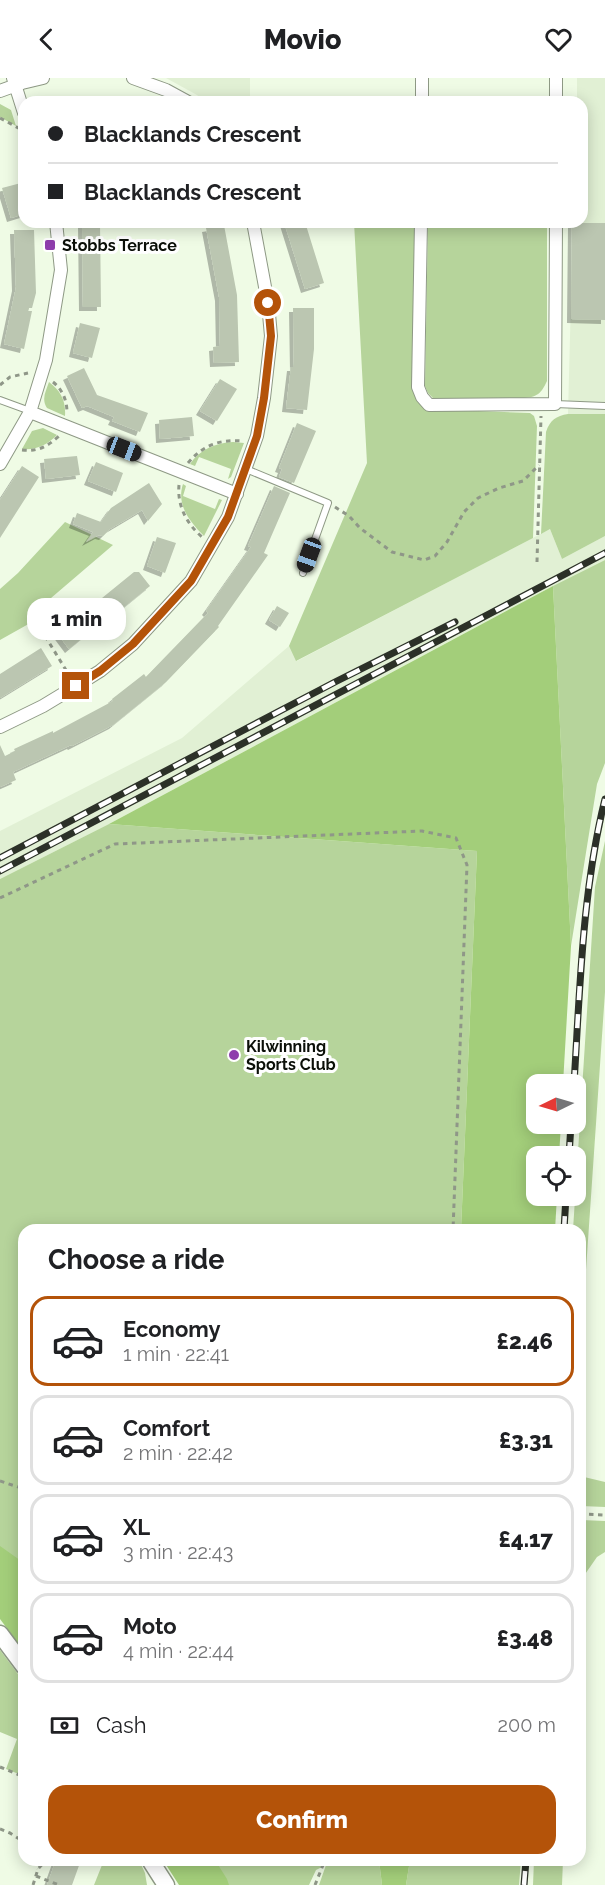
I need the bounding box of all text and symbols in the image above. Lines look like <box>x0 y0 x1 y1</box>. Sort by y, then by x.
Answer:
icon: back <box>30 23 63 56</box>
icon: heart <box>542 23 575 56</box>
text: Movio <box>264 24 341 55</box>
text: Blacklands Crescent <box>84 121 301 147</box>
text: Blacklands Crescent <box>84 179 301 205</box>
place label: Stobbs Terrace <box>62 236 177 255</box>
marker: Stobbs Terrace <box>43 238 57 252</box>
route start <box>254 289 281 316</box>
car <box>104 434 144 464</box>
car <box>294 535 324 575</box>
callout: 1 min <box>26 599 125 641</box>
text: 1 min <box>51 607 102 631</box>
route end <box>62 672 89 699</box>
place label: Kilwinning Sports Club <box>246 1037 336 1074</box>
marker: Kilwinning Sports Club <box>227 1048 241 1062</box>
north arrow <box>526 1074 586 1134</box>
map controls <box>526 1074 586 1206</box>
button: locate <box>526 1146 586 1206</box>
text: Choose a ride <box>48 1244 224 1275</box>
icon: car <box>51 1314 105 1368</box>
text: Economy <box>123 1316 221 1342</box>
text: £2.46 <box>496 1328 553 1354</box>
text: 1 min · 22:41 <box>123 1342 229 1366</box>
icon: car <box>51 1413 105 1467</box>
text: Comfort <box>123 1415 210 1441</box>
text: £3.31 <box>499 1427 553 1453</box>
text: 2 min · 22:42 <box>123 1441 233 1465</box>
icon: car <box>51 1512 105 1566</box>
text: XL <box>123 1514 150 1540</box>
text: £4.17 <box>499 1526 553 1552</box>
text: 3 min · 22:43 <box>123 1540 233 1564</box>
icon: car <box>51 1611 105 1665</box>
text: Moto <box>123 1613 177 1639</box>
text: £3.48 <box>497 1625 553 1651</box>
text: 4 min · 22:44 <box>123 1639 234 1663</box>
icon: cash <box>48 1709 81 1742</box>
text: Cash <box>96 1712 147 1738</box>
text: 200 m <box>498 1713 556 1737</box>
button: Confirm <box>48 1785 556 1854</box>

